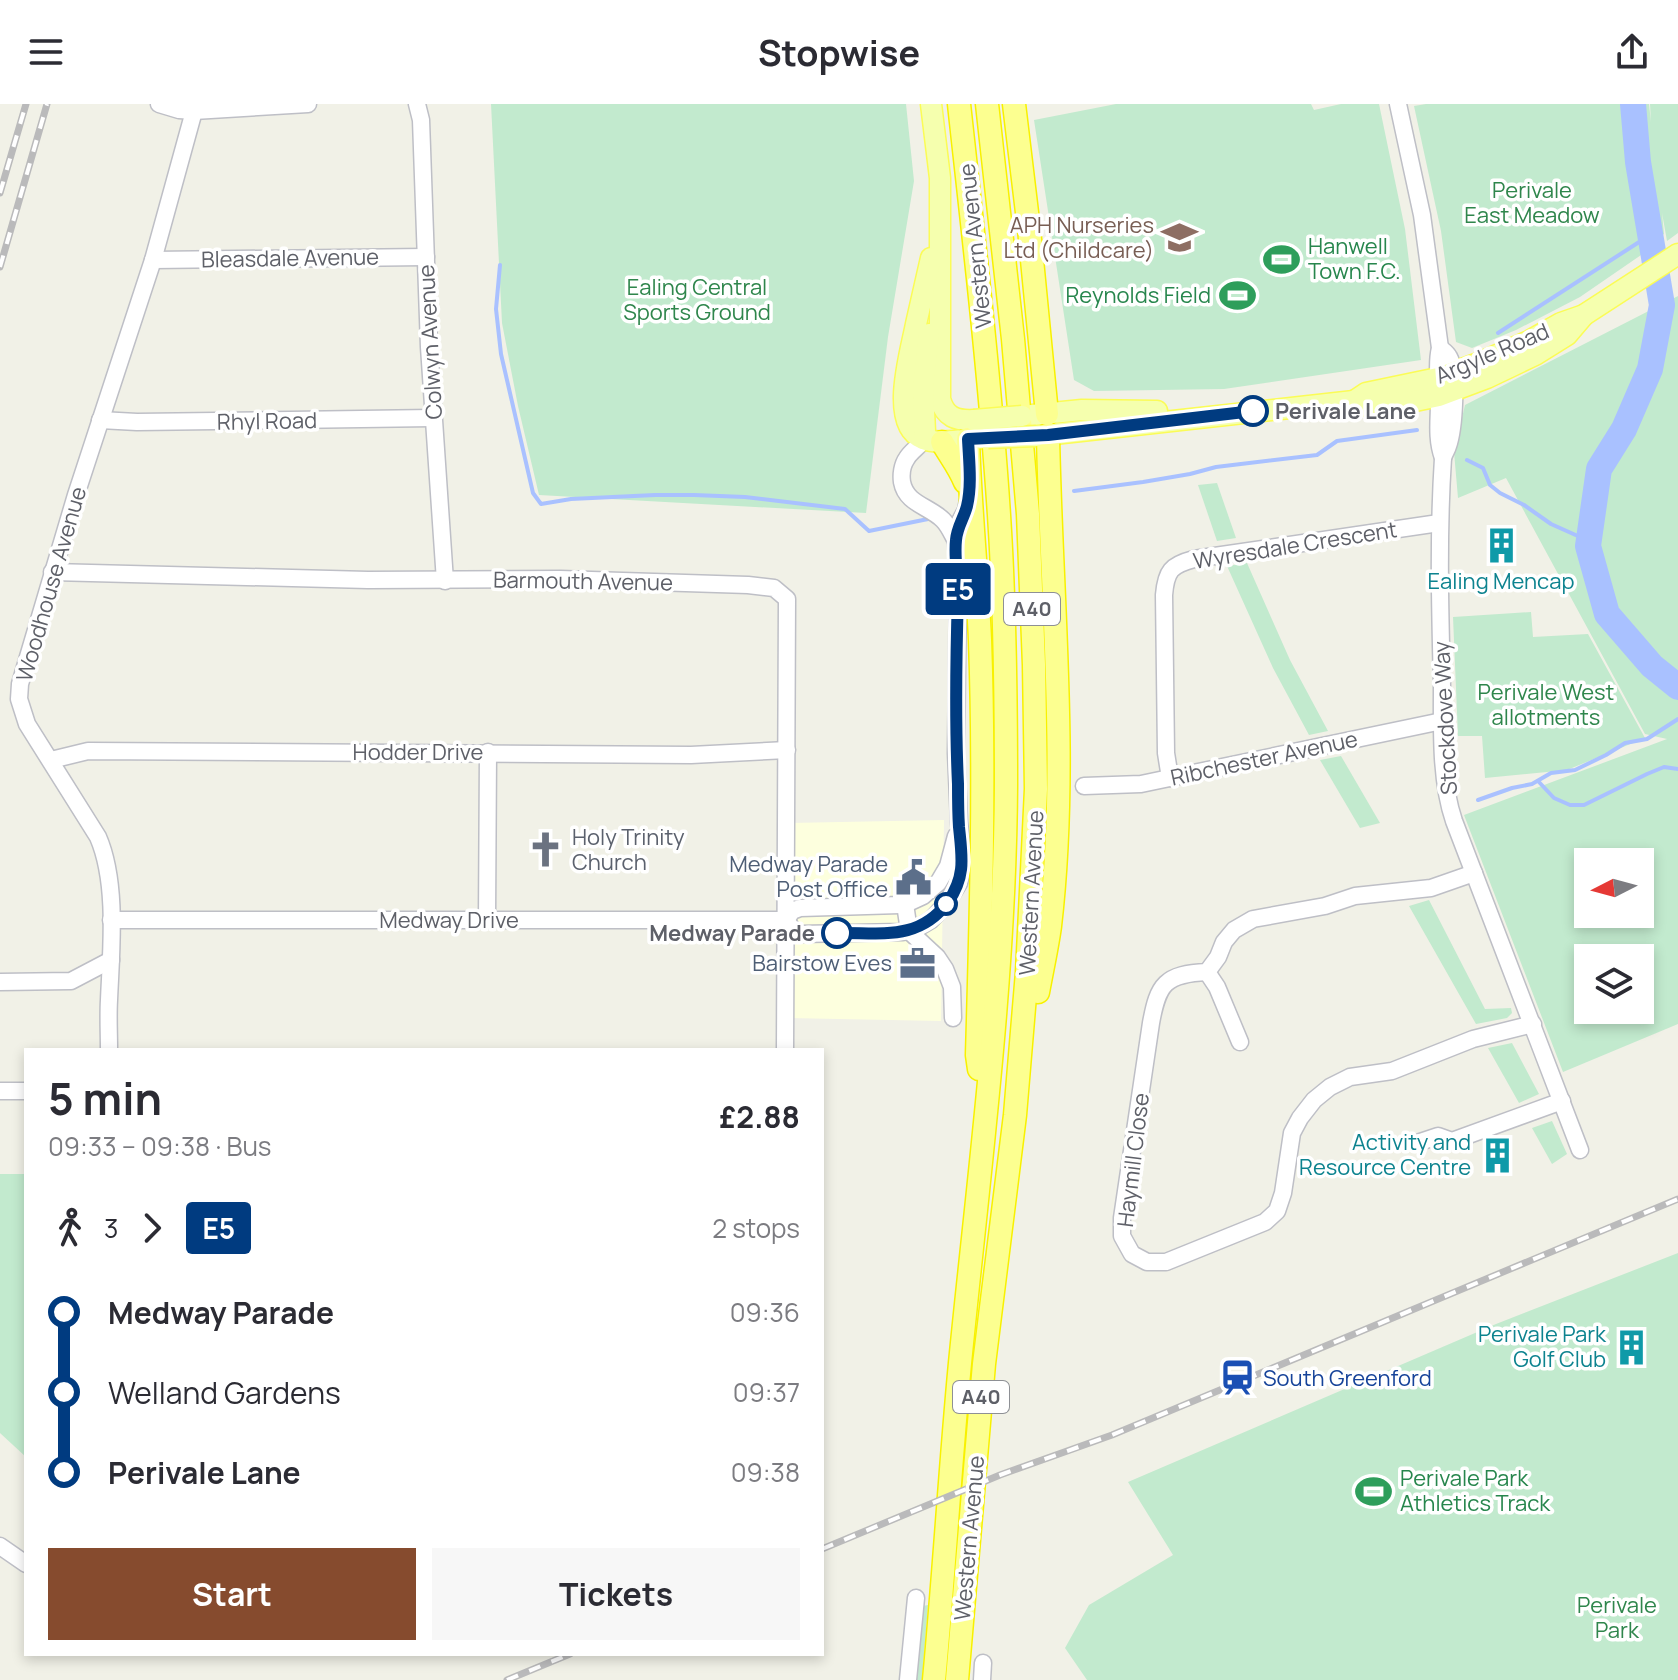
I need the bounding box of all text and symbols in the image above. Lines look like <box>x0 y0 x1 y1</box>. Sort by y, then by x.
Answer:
text: Stopwise <box>758 28 920 77</box>
icon: menu <box>24 30 68 74</box>
icon: share <box>1610 30 1654 74</box>
street label: Western Avenue <box>951 162 999 330</box>
park label: Perivale East Meadow <box>1464 175 1600 230</box>
place label: APH Nurseries Ltd (Childcare) <box>1004 210 1154 265</box>
school or university icon: APH Nurseries Ltd (Childcare) <box>1161 219 1199 257</box>
place label: Hanwell Town F.C. <box>1308 231 1401 286</box>
sports icon: Hanwell Town F.C. <box>1263 240 1301 278</box>
street label: Bleasdale Avenue <box>201 241 379 275</box>
street label: Colwyn Avenue <box>411 264 449 420</box>
park label: Ealing Central Sports Ground <box>623 272 771 327</box>
sports icon: Reynolds Field <box>1218 276 1256 314</box>
place label: Reynolds Field <box>1066 280 1211 310</box>
street label: Argyle Road <box>1431 316 1553 390</box>
marker: Perivale Lane <box>1238 396 1268 426</box>
place label: Perivale Lane <box>1275 396 1416 426</box>
street label: Rhyl Road <box>217 405 317 437</box>
street label: Woodhouse Avenue <box>9 483 93 685</box>
street label: Wyresdale Crescent <box>1191 514 1399 576</box>
building icon: Ealing Mencap <box>1482 526 1520 564</box>
line badge: E5 <box>922 563 994 615</box>
street label: Barmouth Avenue <box>493 564 673 598</box>
place label: Ealing Mencap <box>1428 566 1574 596</box>
text: E5 <box>942 570 974 608</box>
road number: A40 <box>1004 593 1060 625</box>
street label: Stockdove Way <box>1426 640 1464 796</box>
park label: Perivale West allotments <box>1478 677 1615 732</box>
street label: Ribchester Avenue <box>1168 723 1360 792</box>
street label: Hodder Drive <box>353 737 484 767</box>
street label: Western Avenue <box>1012 809 1050 976</box>
place label: Holy Trinity Church <box>572 822 685 877</box>
church icon: Holy Trinity Church <box>527 831 565 869</box>
north arrow <box>1574 848 1654 928</box>
map controls <box>1574 848 1654 1024</box>
place label: Medway Parade Post Office <box>729 849 888 904</box>
public building icon: Medway Parade Post Office <box>895 858 933 896</box>
unlabelled marker <box>935 893 957 915</box>
street label: Medway Drive <box>379 905 519 935</box>
place label: Medway Parade <box>649 918 815 948</box>
marker: Medway Parade <box>822 918 852 948</box>
office icon: Bairstow Eves <box>899 944 937 982</box>
button: layers <box>1574 944 1654 1024</box>
place label: Bairstow Eves <box>752 948 892 978</box>
text: 5 min <box>48 1068 162 1128</box>
street label: Haymill Close <box>1110 1091 1156 1229</box>
text: £2.88 <box>719 1096 800 1137</box>
place label: Activity and Resource Centre <box>1299 1127 1471 1182</box>
text: 09:33 – 09:38 · Bus <box>48 1128 272 1164</box>
building icon: Activity and Resource Centre <box>1478 1136 1516 1174</box>
icon: walk <box>48 1206 92 1250</box>
icon: forward <box>130 1206 174 1250</box>
text: E5 <box>202 1209 235 1247</box>
text: 3 <box>104 1210 118 1246</box>
text: 2 stops <box>712 1210 800 1246</box>
text: Medway Parade <box>108 1292 334 1333</box>
text: 09:36 <box>730 1294 800 1330</box>
place label: Perivale Park Golf Club <box>1478 1319 1607 1374</box>
building icon: Perivale Park Golf Club <box>1613 1328 1651 1366</box>
station icon: South Greenford <box>1218 1359 1256 1397</box>
place label: South Greenford <box>1263 1363 1432 1393</box>
text: Welland Gardens <box>108 1372 341 1413</box>
text: 09:37 <box>733 1374 800 1410</box>
road number: A40 <box>953 1381 1009 1413</box>
text: Perivale Lane <box>108 1452 301 1493</box>
text: 09:38 <box>731 1454 800 1490</box>
street label: Western Avenue <box>947 1454 991 1622</box>
place label: Perivale Park Athletics Track <box>1400 1463 1551 1518</box>
sports icon: Perivale Park Athletics Track <box>1355 1472 1393 1510</box>
button: Start <box>48 1548 416 1640</box>
button: Tickets <box>432 1548 800 1640</box>
park label: Perivale Park <box>1577 1590 1657 1645</box>

